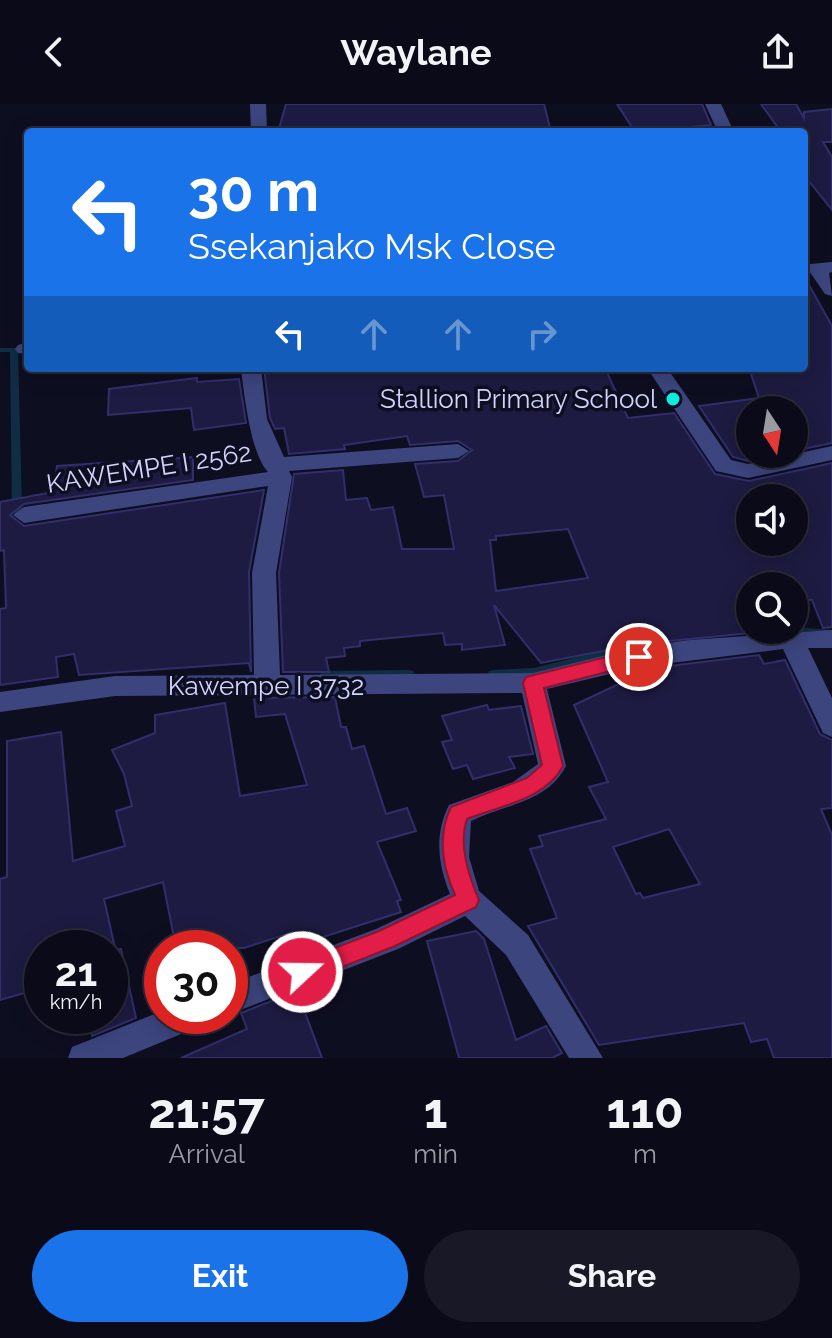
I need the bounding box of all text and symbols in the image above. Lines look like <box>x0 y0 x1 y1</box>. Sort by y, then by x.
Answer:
icon: back <box>32 30 76 74</box>
icon: share <box>756 30 800 74</box>
text: Waylane <box>341 31 491 73</box>
text: 30 m <box>188 158 319 224</box>
icon: left <box>56 160 160 264</box>
text: Ssekanjako Msk Close <box>188 225 556 267</box>
icon: left <box>268 312 312 356</box>
icon: ahead <box>352 312 396 356</box>
icon: ahead <box>436 312 480 356</box>
icon: right <box>520 312 564 356</box>
place label: Stallion Primary School <box>380 384 658 414</box>
marker: Stallion Primary School <box>664 390 682 408</box>
north arrow <box>736 396 808 468</box>
map controls <box>736 396 808 644</box>
street label: KAWEMPE I 2562 <box>44 437 254 499</box>
button: sound <box>736 484 808 556</box>
button: search <box>736 572 808 644</box>
pin <box>605 623 673 691</box>
icon: arrive <box>617 635 661 679</box>
street label: Kawempe I 3732 <box>168 671 364 701</box>
speed limit sign: 30 <box>144 930 248 1034</box>
position arrow <box>260 930 344 1014</box>
text: 21 <box>55 948 97 995</box>
text: km/h <box>50 990 102 1014</box>
text: 21:57 <box>149 1083 265 1139</box>
text: 1 <box>424 1083 447 1139</box>
text: 110 <box>607 1083 683 1139</box>
text: Arrival <box>169 1139 245 1169</box>
text: min <box>413 1139 458 1169</box>
text: m <box>633 1139 657 1169</box>
button: Exit <box>32 1230 408 1322</box>
button: Share <box>424 1230 800 1322</box>

